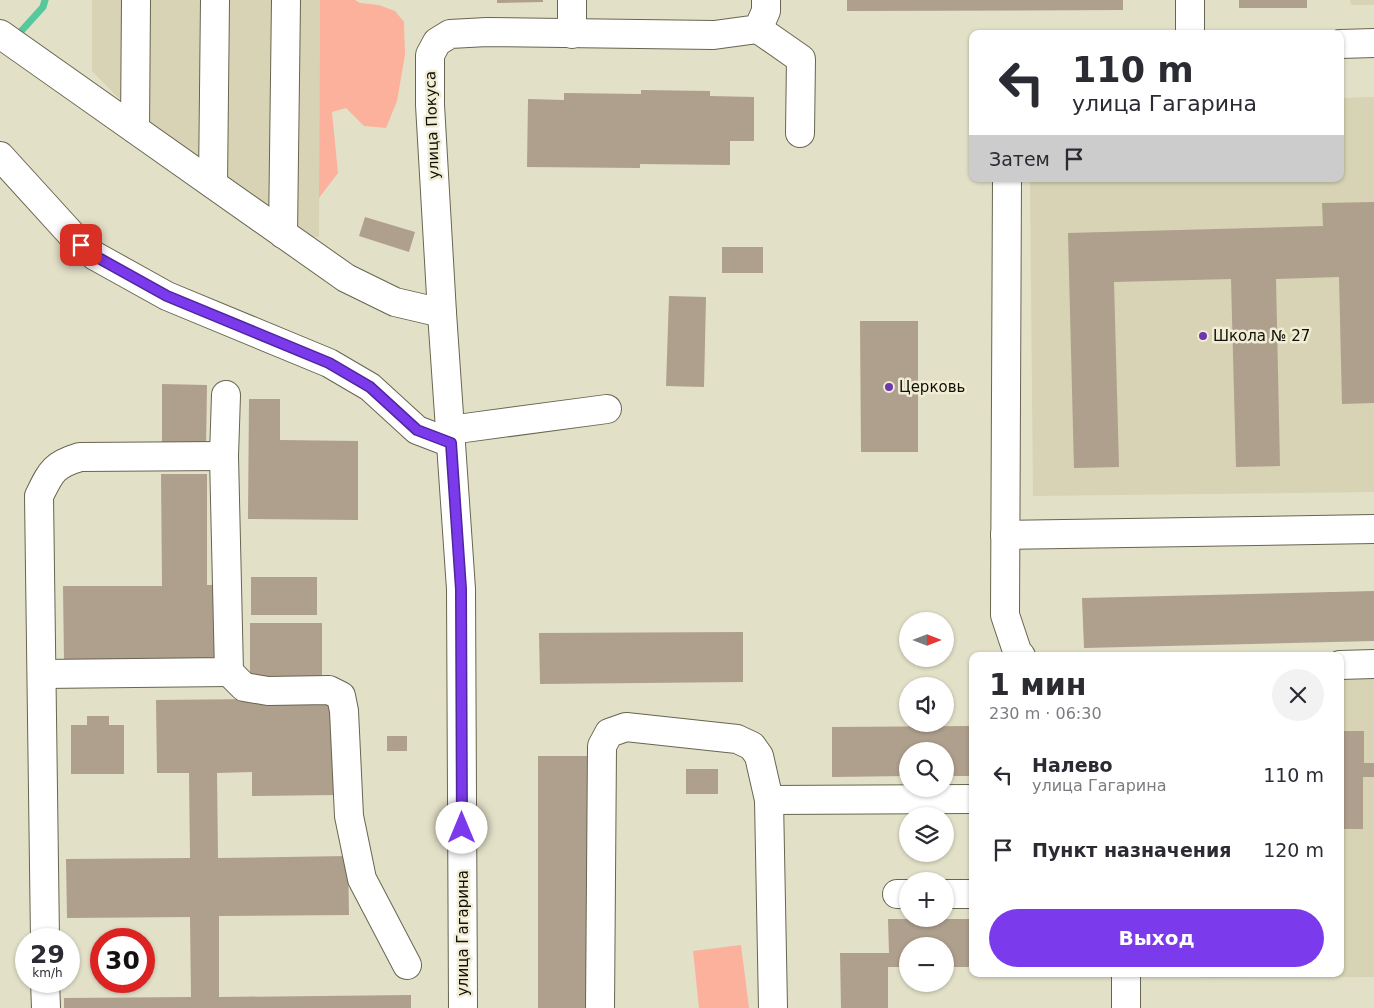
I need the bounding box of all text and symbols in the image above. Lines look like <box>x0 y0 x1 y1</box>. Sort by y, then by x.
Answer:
icon: left <box>989 50 1054 115</box>
text: 110 m <box>1072 50 1194 90</box>
street label: улица Покуса <box>421 71 443 179</box>
text: улица Гагарина <box>1072 91 1257 116</box>
icon: arrive <box>1060 145 1088 173</box>
text: Затем <box>989 148 1050 170</box>
pin <box>60 224 102 266</box>
icon: arrive <box>67 231 95 259</box>
place label: Школа № 27 <box>1213 327 1310 345</box>
marker: Школа № 27 <box>1197 330 1209 342</box>
place label: Церковь <box>899 378 965 396</box>
marker: Церковь <box>883 381 895 393</box>
north arrow <box>899 612 954 668</box>
map controls <box>899 612 954 992</box>
text: 1 мин <box>989 667 1087 702</box>
button: close <box>1272 669 1324 721</box>
button: sound <box>899 677 954 732</box>
text: 230 m · 06:30 <box>989 704 1102 723</box>
button: search <box>899 742 954 797</box>
text: Налево <box>1032 754 1113 776</box>
icon: left <box>989 761 1017 789</box>
text: 110 m <box>1263 764 1324 786</box>
text: улица Гагарина <box>1032 776 1166 795</box>
position arrow <box>435 801 487 853</box>
button: layers <box>899 807 954 862</box>
icon: arrive <box>989 836 1017 864</box>
text: Пункт назначения <box>1032 839 1231 861</box>
text: 120 m <box>1263 839 1324 861</box>
street label: улица Гагарина <box>454 870 472 996</box>
button: + <box>899 872 954 927</box>
button: Выход <box>989 909 1324 967</box>
speed limit sign: 30 <box>90 928 155 993</box>
button: − <box>899 937 954 992</box>
text: 29 <box>30 940 65 969</box>
text: km/h <box>32 966 63 980</box>

